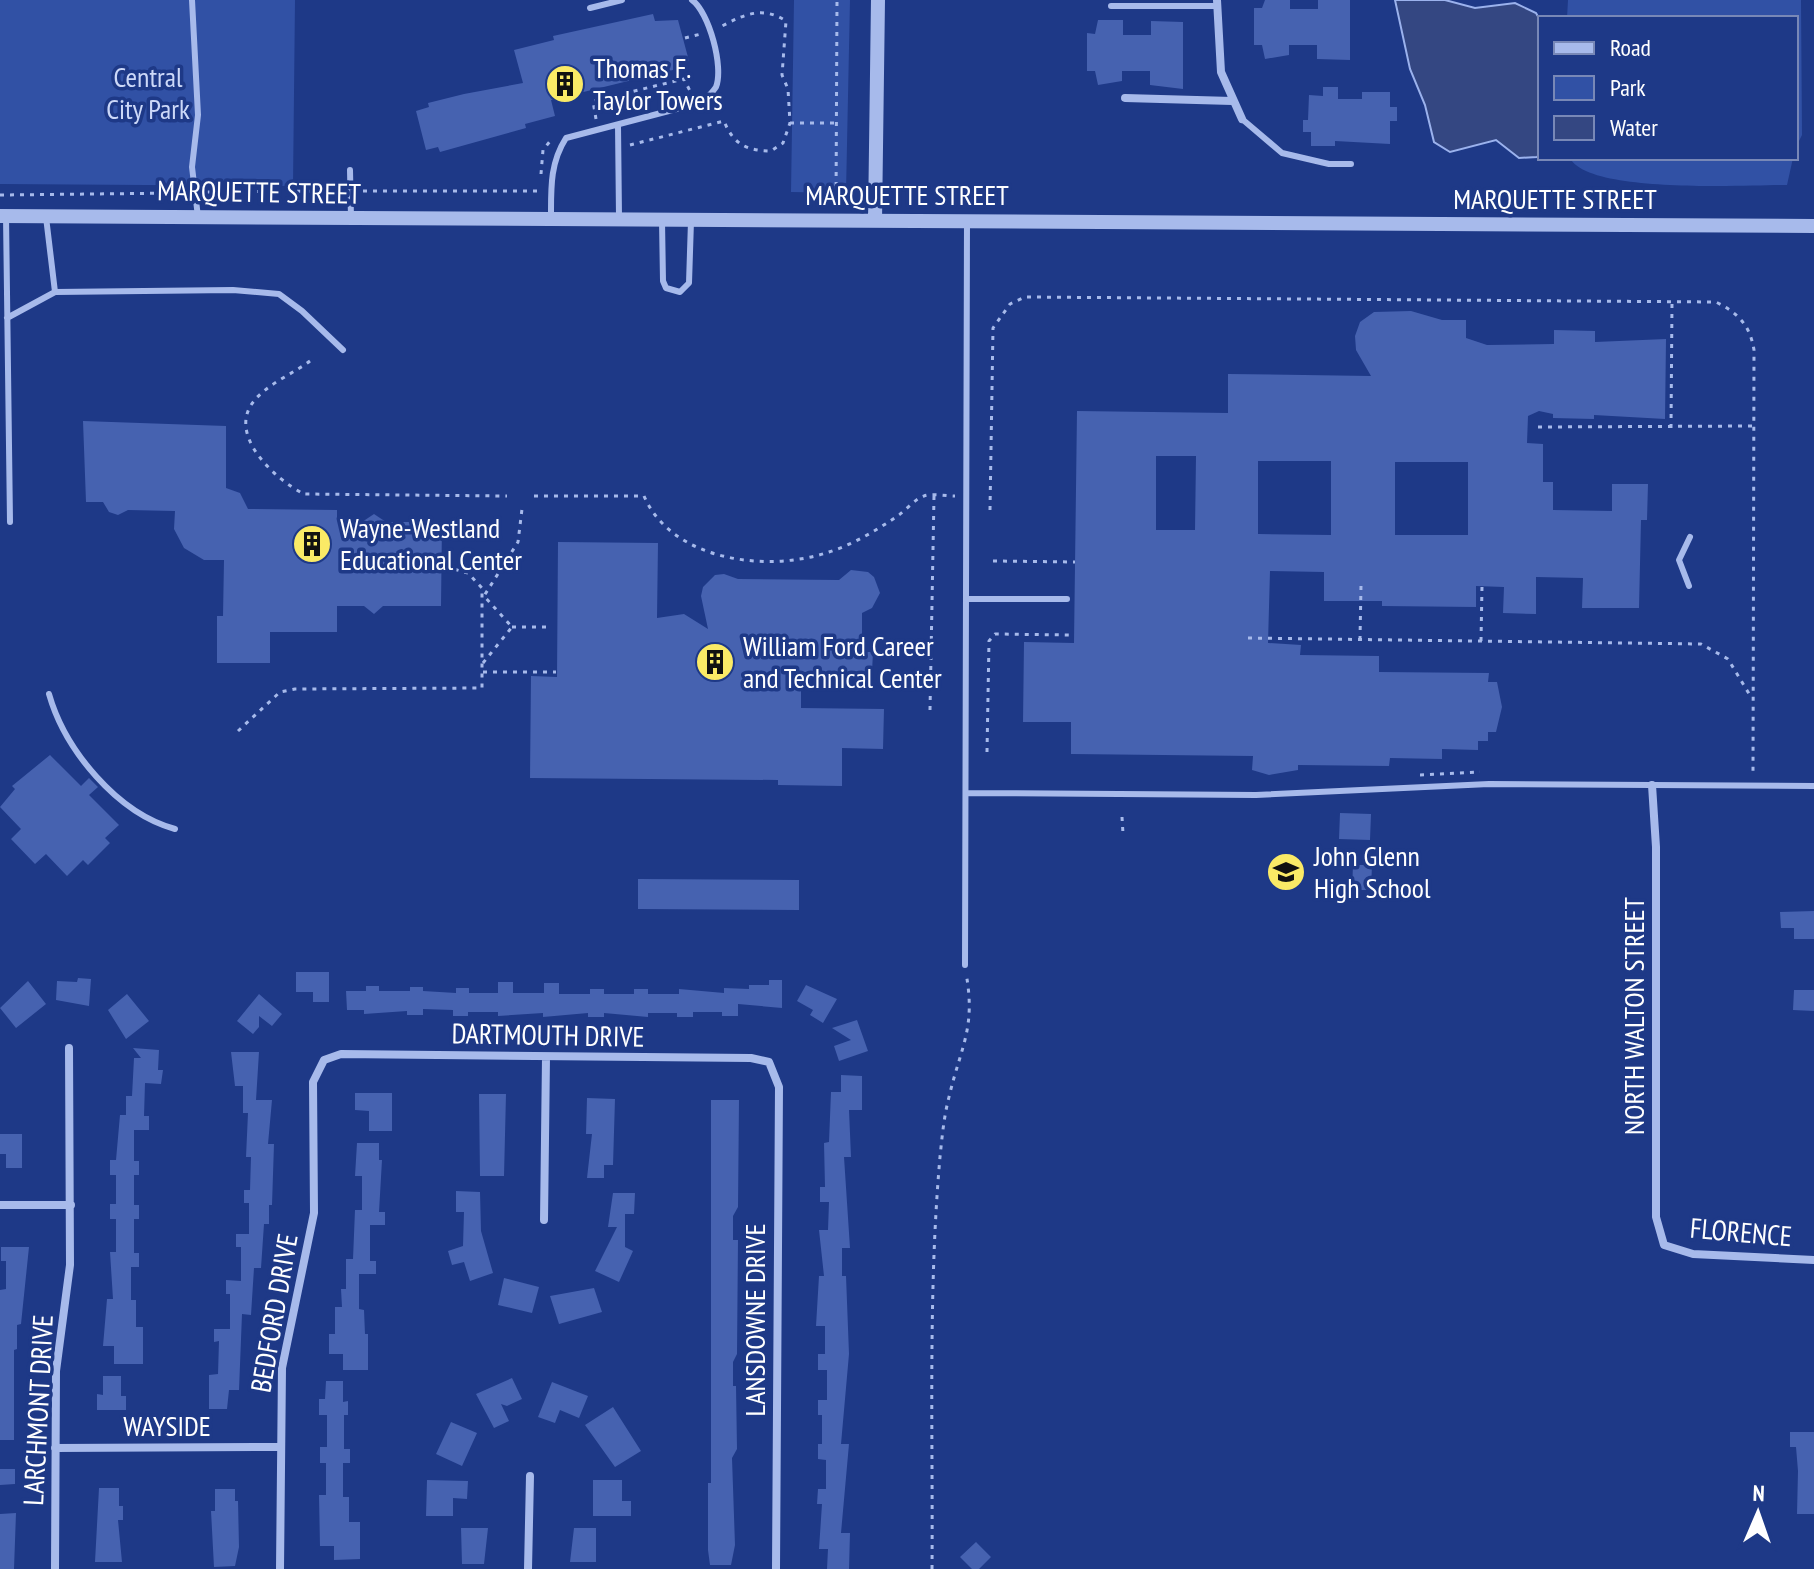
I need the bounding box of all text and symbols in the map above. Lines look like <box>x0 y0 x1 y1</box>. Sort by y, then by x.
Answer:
legend <box>1538 16 1798 160</box>
text: Road <box>1610 32 1651 63</box>
place label: Thomas F. Taylor Towers <box>593 49 723 118</box>
park label: Central City Park <box>106 58 190 127</box>
building icon: Thomas F. Taylor Towers <box>544 63 586 105</box>
text: Park <box>1610 72 1646 103</box>
text: Water <box>1610 112 1658 143</box>
street label: MARQUETTE STREET <box>157 171 362 212</box>
street label: MARQUETTE STREET <box>805 176 1009 213</box>
street label: MARQUETTE STREET <box>1453 180 1657 217</box>
place label: Wayne-Westland Educational Center <box>340 509 522 578</box>
building icon: Wayne-Westland Educational Center <box>291 523 333 565</box>
place label: William Ford Career and Technical Center <box>743 627 942 696</box>
building icon: William Ford Career and Technical Center <box>694 641 736 683</box>
place label: John Glenn High School <box>1313 837 1431 906</box>
school or university icon: John Glenn High School <box>1265 851 1307 893</box>
street label: NORTH WALTON STREET <box>1615 896 1652 1135</box>
street label: DARTMOUTH DRIVE <box>451 1014 645 1055</box>
street label: FLORENCE <box>1688 1209 1794 1254</box>
street label: LANSDOWNE DRIVE <box>736 1223 773 1417</box>
street label: BEDFORD DRIVE <box>241 1231 306 1395</box>
street label: LARCHMONT DRIVE <box>14 1314 61 1506</box>
street label: WAYSIDE <box>123 1407 211 1444</box>
north arrow <box>1718 1473 1798 1553</box>
text: N <box>1752 1479 1765 1507</box>

